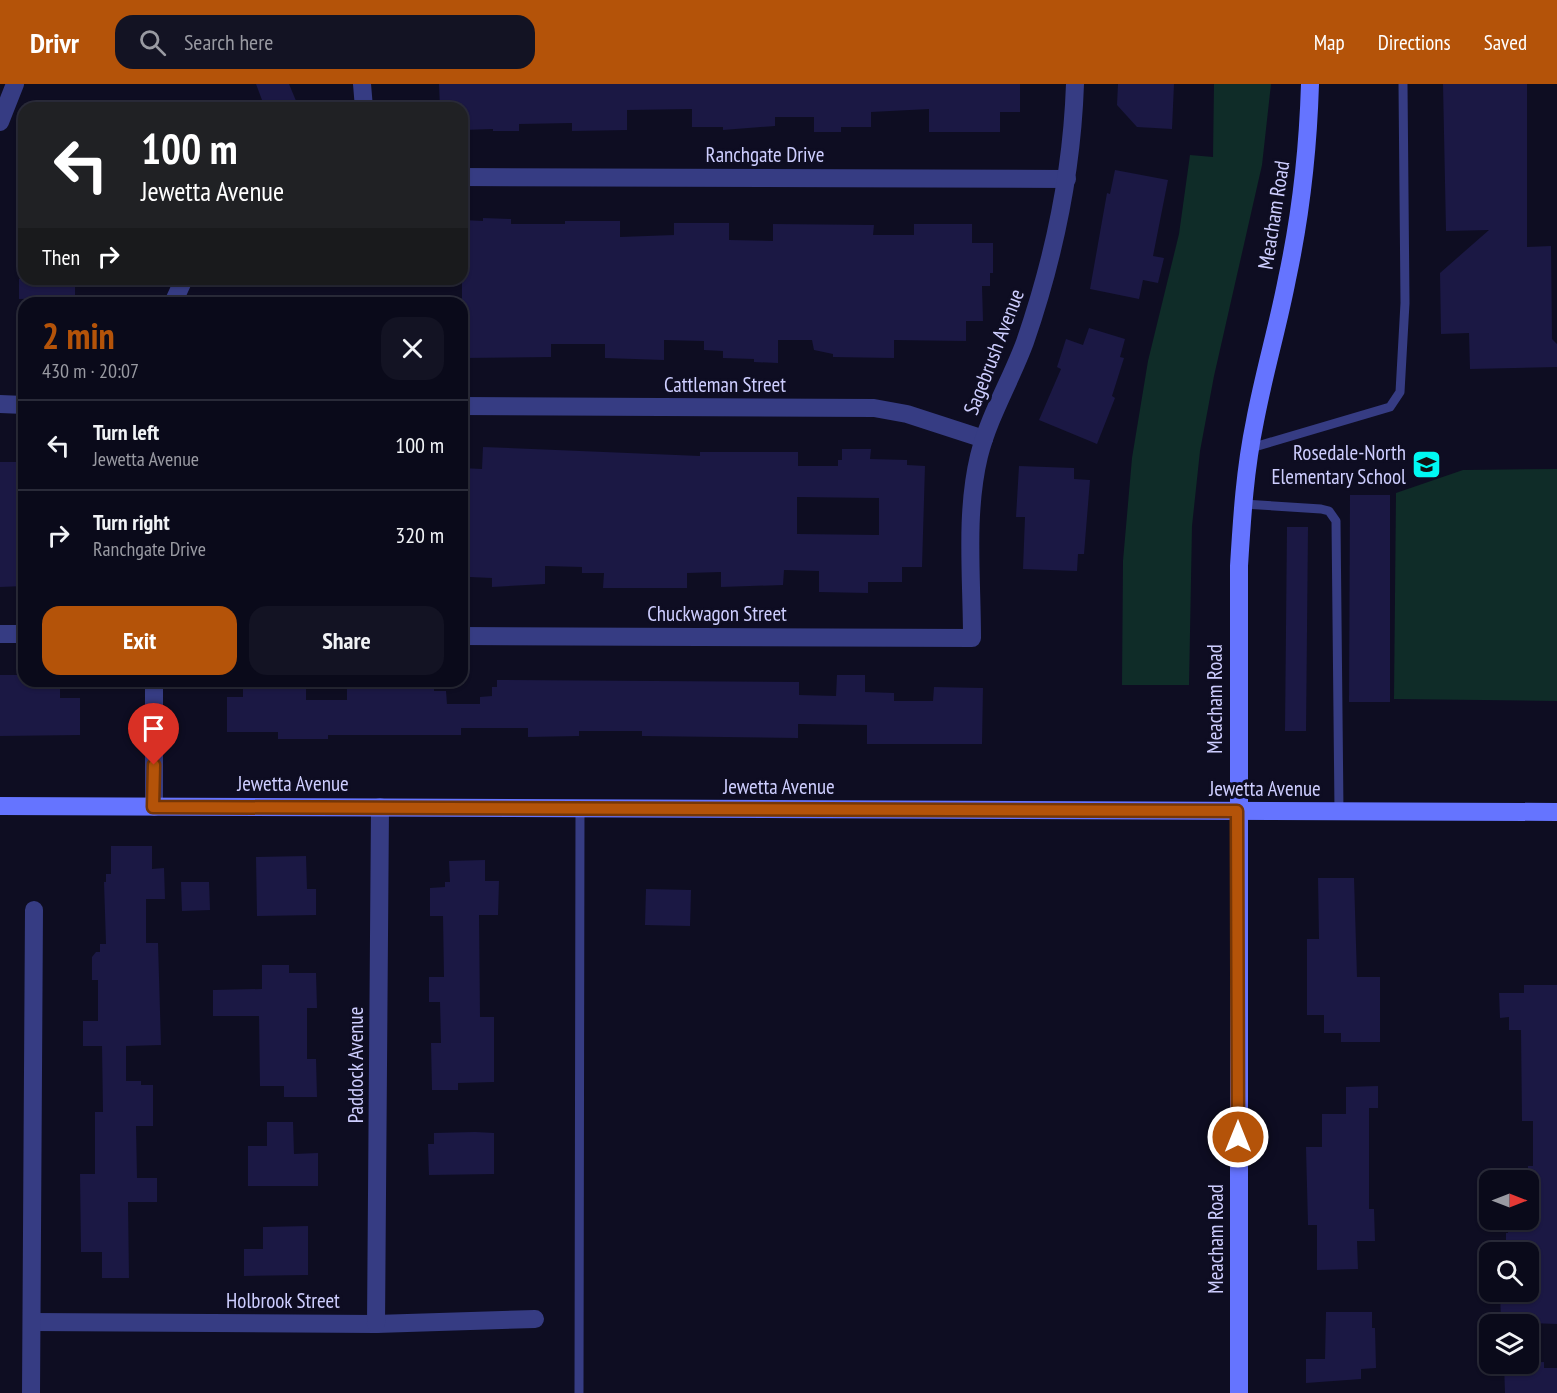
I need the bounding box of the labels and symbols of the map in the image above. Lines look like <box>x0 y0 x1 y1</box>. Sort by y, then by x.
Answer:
street label: Ranchgate Drive <box>706 141 824 168</box>
street label: Meacham Road <box>1252 159 1295 271</box>
street label: Sagebrush Avenue <box>957 285 1030 418</box>
street label: Cattleman Street <box>664 371 786 398</box>
place label: Rosedale-North Elementary School <box>1271 439 1406 490</box>
school or university icon: Rosedale-North Elementary School <box>1411 449 1443 481</box>
street label: Chuckwagon Street <box>647 600 787 627</box>
street label: Meacham Road <box>1201 644 1228 754</box>
pin <box>128 703 179 765</box>
street label: Jewetta Avenue <box>236 770 349 797</box>
street label: Jewetta Avenue <box>722 773 835 800</box>
street label: Jewetta Avenue <box>1208 775 1321 802</box>
street label: Paddock Avenue <box>342 1007 369 1123</box>
position arrow <box>1206 1105 1270 1169</box>
north arrow <box>1479 1170 1539 1230</box>
street label: Meacham Road <box>1202 1184 1229 1294</box>
street label: Holbrook Street <box>226 1287 340 1314</box>

